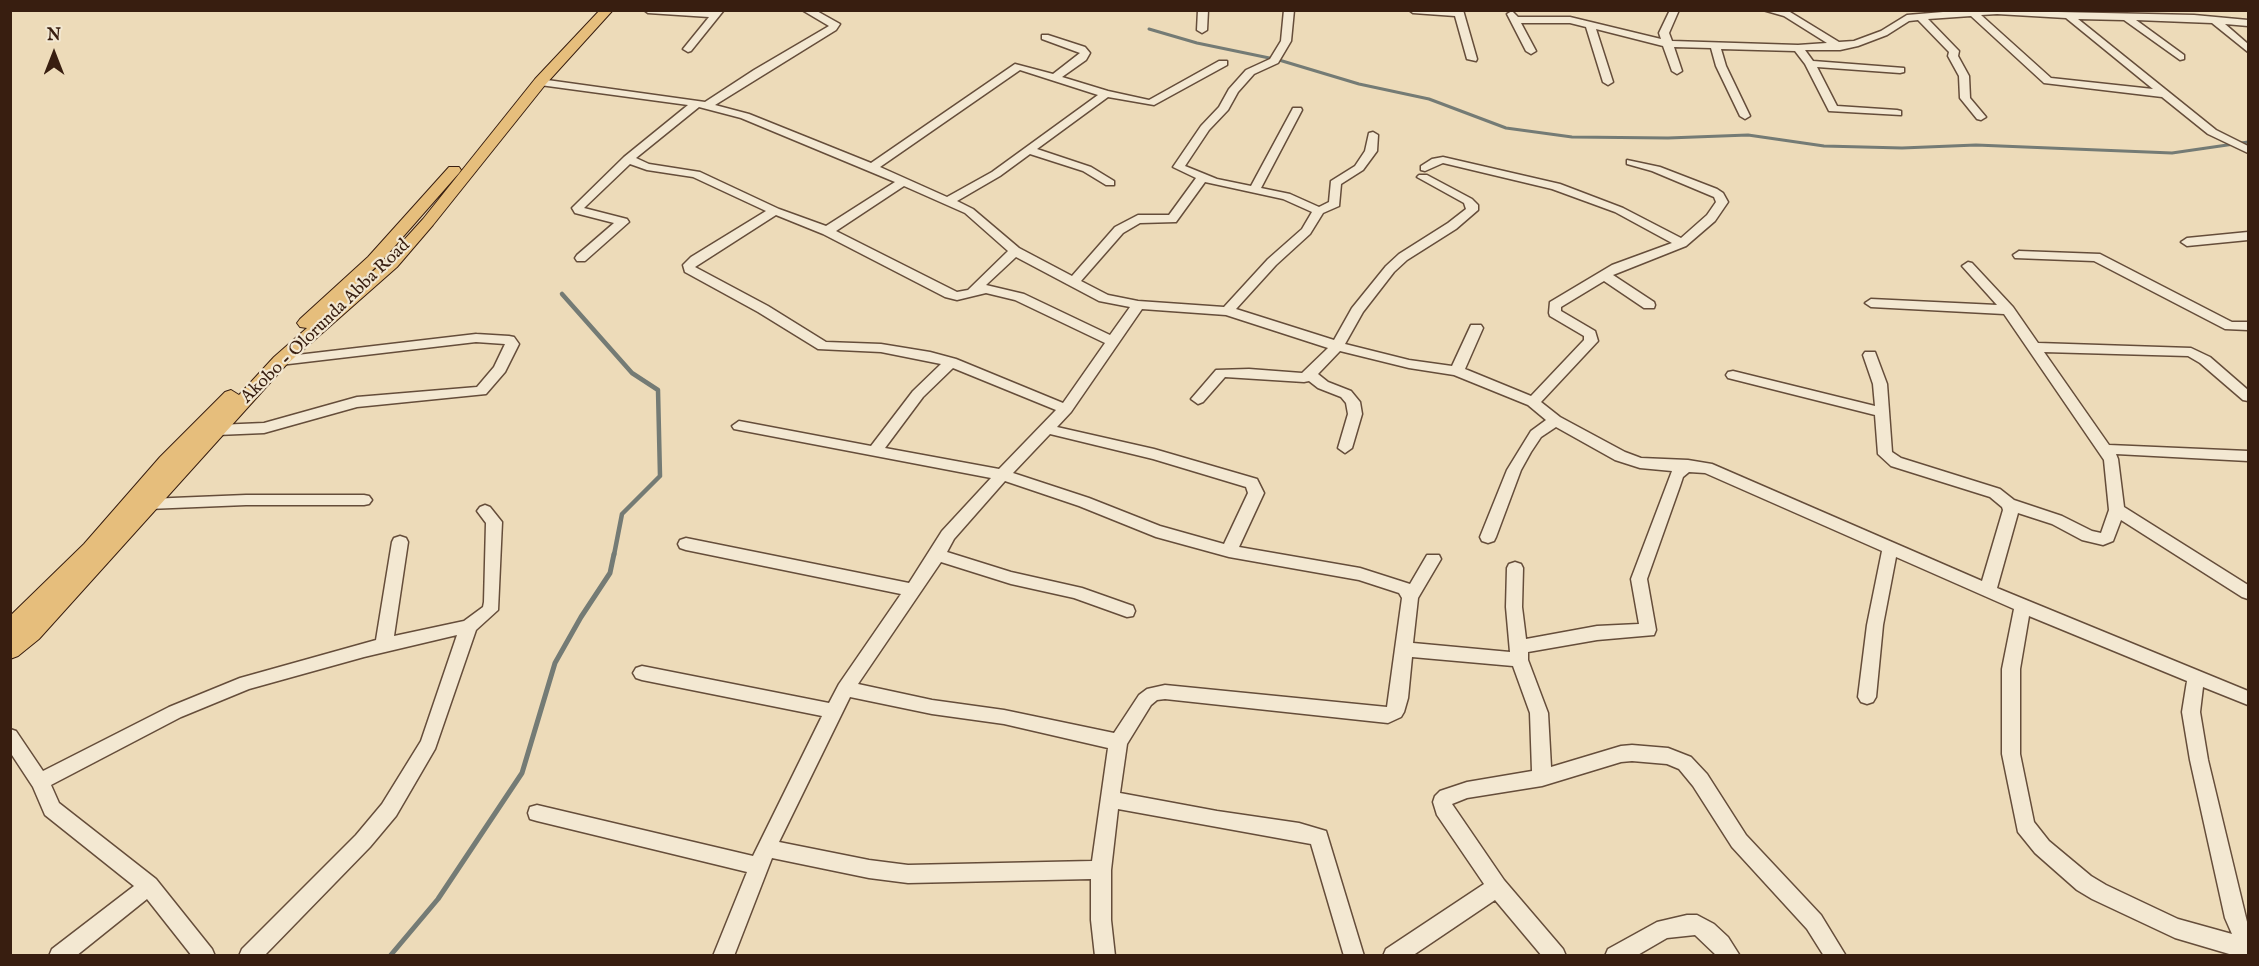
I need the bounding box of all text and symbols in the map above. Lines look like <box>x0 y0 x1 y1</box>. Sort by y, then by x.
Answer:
north arrow <box>24 24 84 84</box>
text: N <box>47 26 61 46</box>
street label: Akobo - Olorunda Abba Road <box>237 235 415 409</box>

